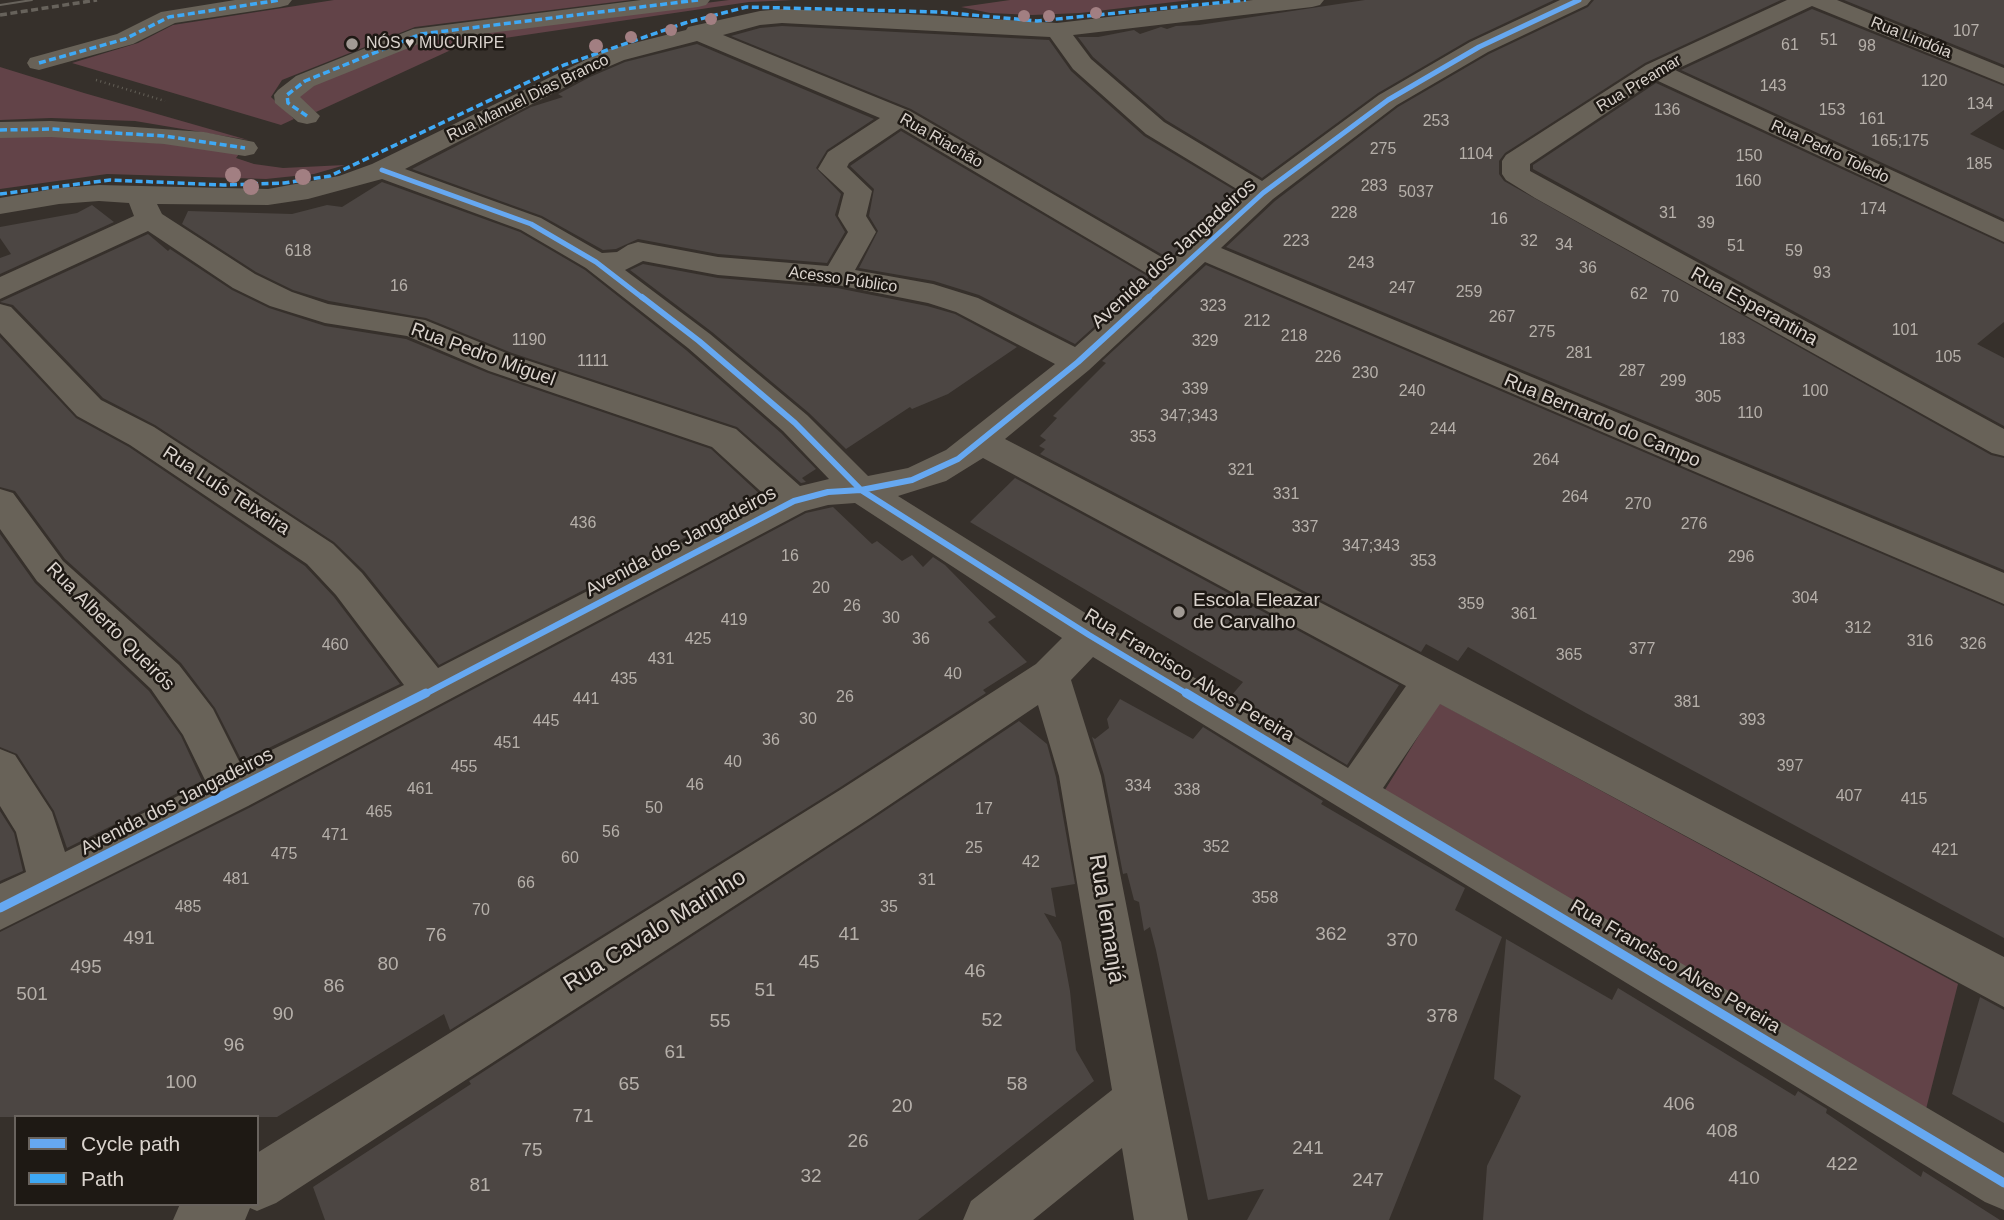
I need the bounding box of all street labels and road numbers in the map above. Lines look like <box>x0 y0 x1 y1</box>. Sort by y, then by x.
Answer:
street label: Rua Lindóia <box>1868 13 1954 63</box>
street label: Rua Manuel Dias Branco <box>444 50 612 146</box>
street label: Rua Preamar <box>1593 51 1685 117</box>
street label: Rua Riachão <box>896 110 986 172</box>
street label: Rua Pedro Toledo <box>1768 116 1892 188</box>
street label: Avenida dos Jangadeiros <box>1087 174 1261 334</box>
street label: Acesso Público <box>788 263 898 297</box>
street label: Rua Esperantina <box>1687 263 1821 351</box>
street label: Rua Pedro Miguel <box>408 318 558 392</box>
street label: Rua Bernardo do Campo <box>1500 369 1704 473</box>
street label: Rua Luís Teixeira <box>158 441 294 541</box>
street label: Avenida dos Jangadeiros <box>582 482 780 602</box>
street label: Rua Alberto Queirós <box>41 558 179 696</box>
street label: Rua Francisco Alves Pereira <box>1080 604 1298 748</box>
street label: Avenida dos Jangadeiros <box>77 743 277 861</box>
street label: Rua Iemanjá <box>1082 852 1130 986</box>
street label: Rua Cavalo Marinho <box>559 864 751 998</box>
street label: Rua Francisco Alves Pereira <box>1566 895 1784 1039</box>

